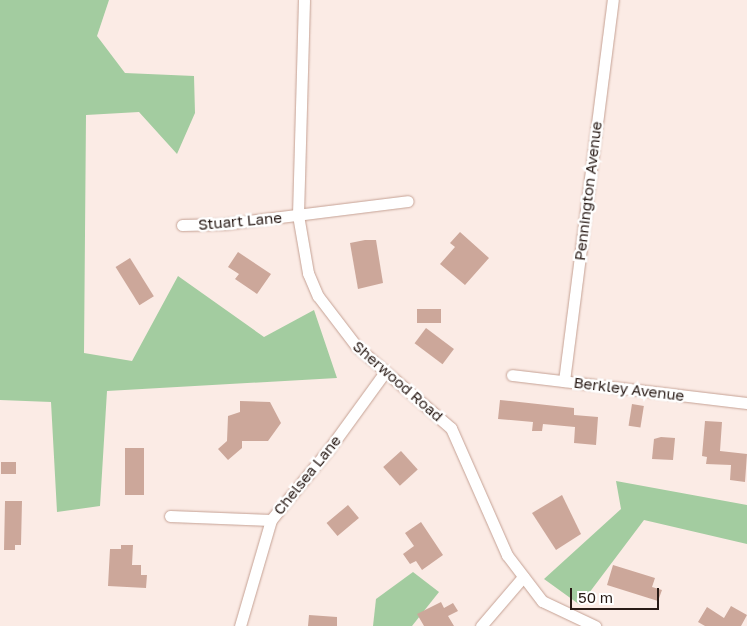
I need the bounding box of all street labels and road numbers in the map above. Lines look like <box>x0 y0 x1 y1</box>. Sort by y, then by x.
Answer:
street label: Pennington Avenue <box>571 120 605 262</box>
street label: Stuart Lane <box>197 208 283 234</box>
street label: Sherwood Road <box>349 337 447 425</box>
street label: Berkley Avenue <box>573 373 685 405</box>
street label: Chelsea Lane <box>270 432 344 518</box>

